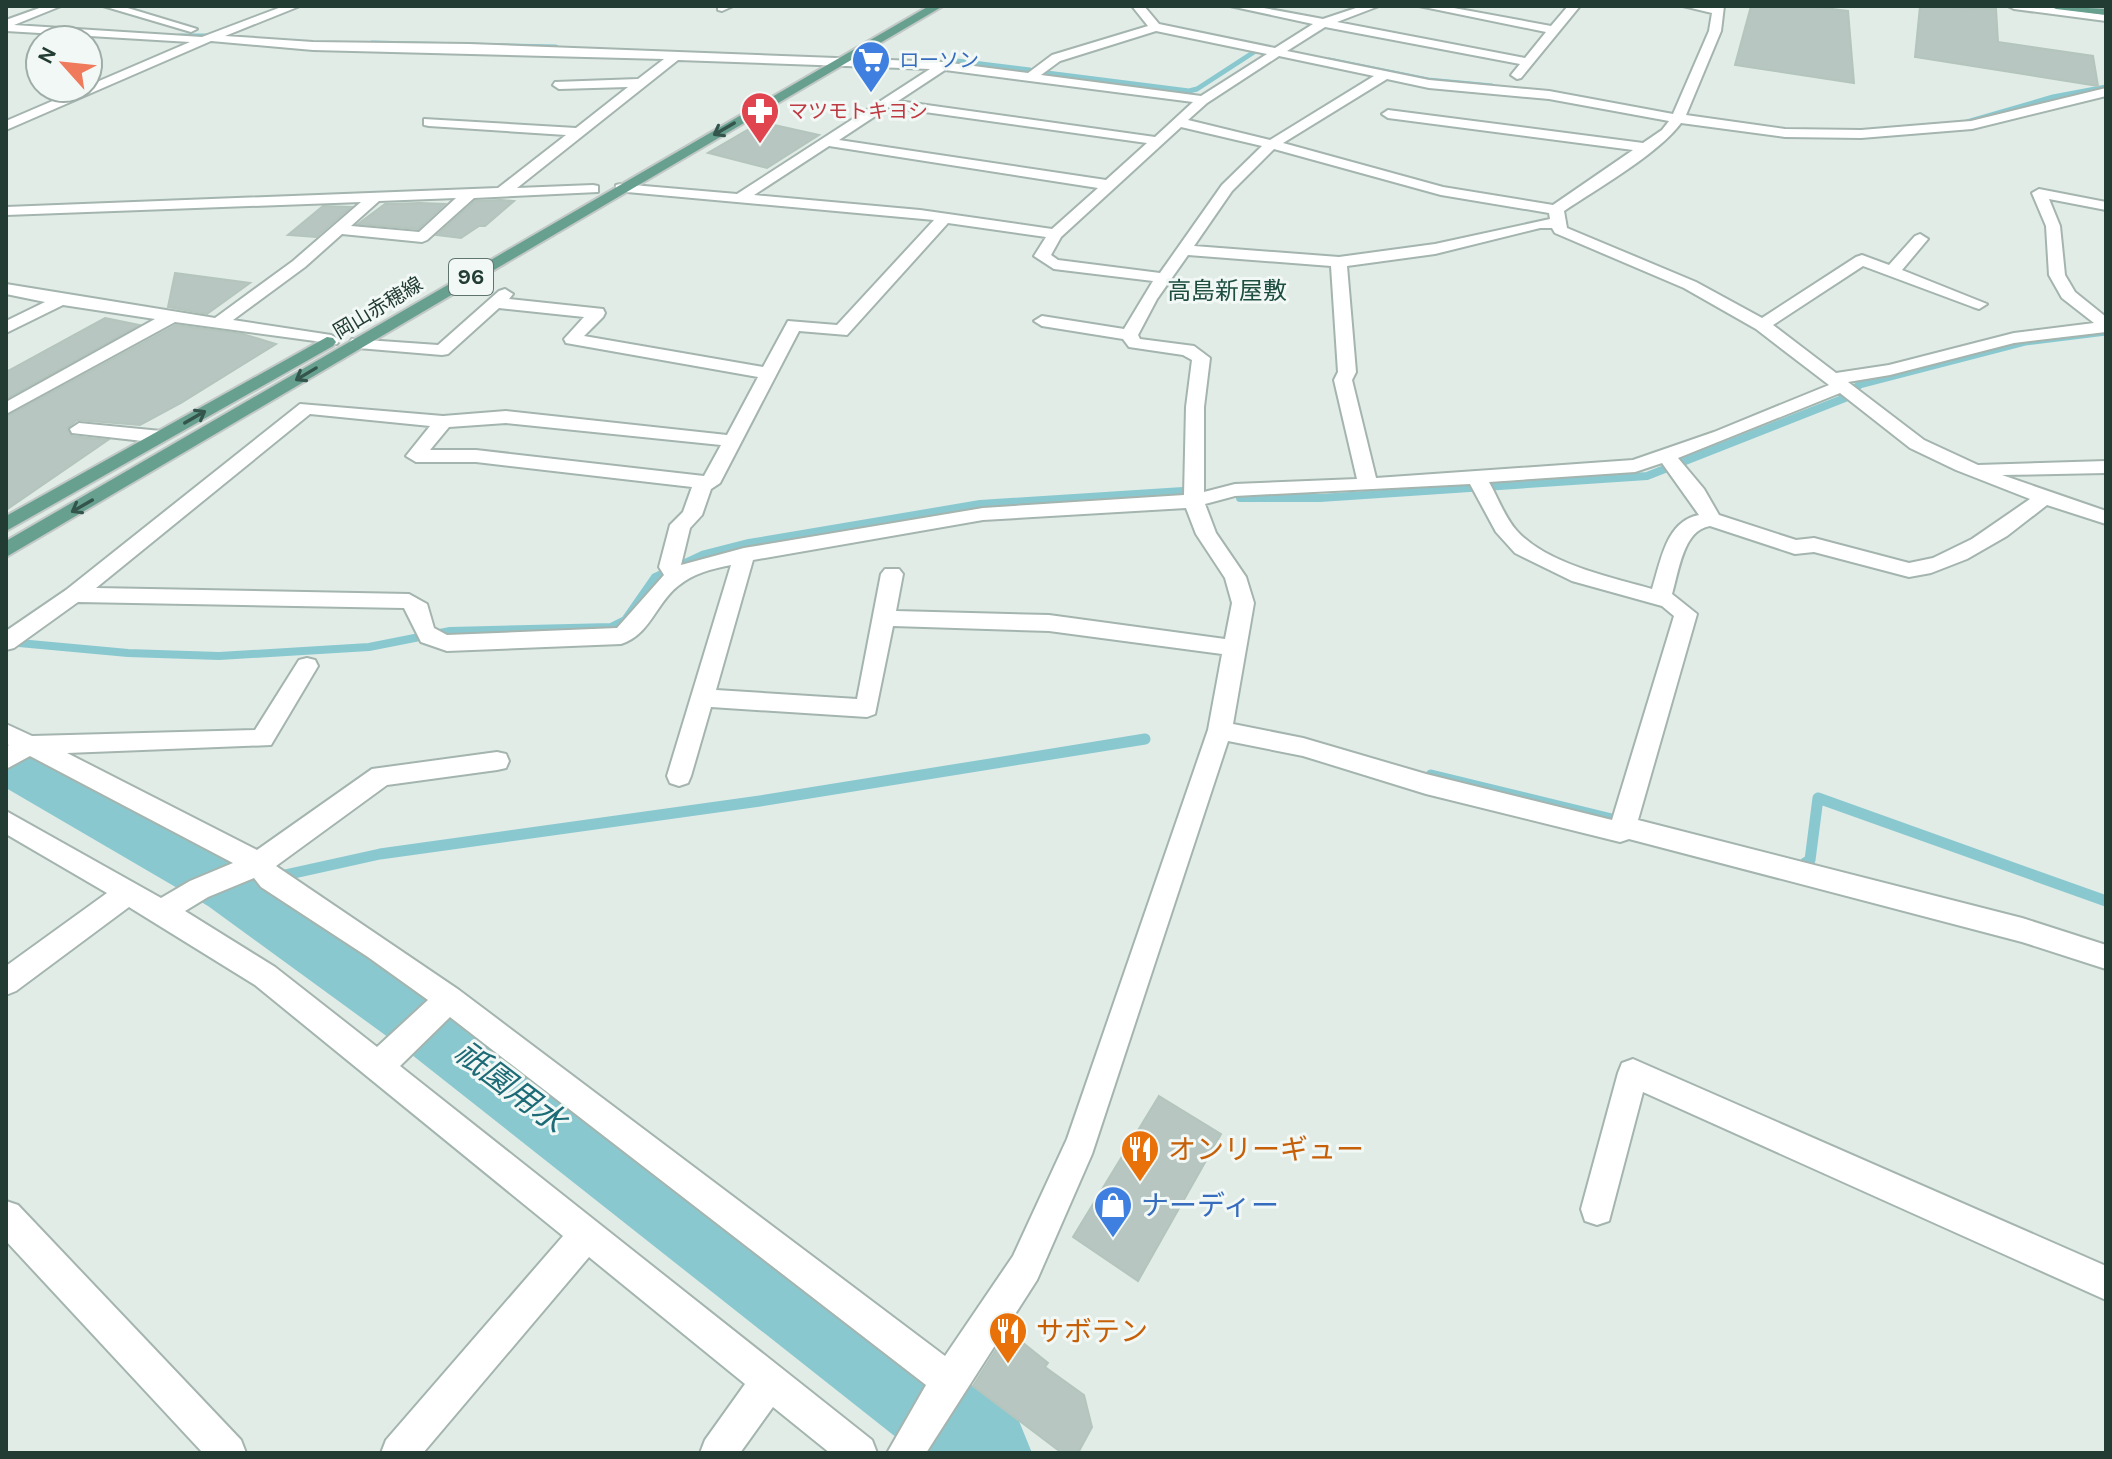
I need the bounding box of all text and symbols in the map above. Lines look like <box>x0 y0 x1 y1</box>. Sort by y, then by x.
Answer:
north arrow <box>24 24 104 104</box>
supermarket icon: ローソン <box>850 39 892 94</box>
text: N <box>32 42 62 68</box>
place label: ローソン <box>899 49 979 72</box>
pharmacy icon: マツモトキヨシ <box>739 90 781 145</box>
place label: マツモトキヨシ <box>788 100 928 123</box>
one-way arrow <box>713 122 736 138</box>
road number: 96 <box>449 259 493 295</box>
street label: 岡山赤穂線 <box>329 272 427 344</box>
district label: 高島新屋敷 <box>1167 277 1287 305</box>
one-way arrow <box>295 366 318 382</box>
one-way arrow <box>183 409 207 424</box>
one-way arrow <box>71 498 94 514</box>
water label: 祇園用水 <box>448 1034 575 1142</box>
restaurant icon: オンリーギュー <box>1119 1128 1161 1183</box>
place label: オンリーギュー <box>1168 1133 1364 1166</box>
shop icon: ナーディー <box>1092 1184 1134 1239</box>
place label: ナーディー <box>1141 1189 1279 1222</box>
restaurant icon: サボテン <box>987 1310 1029 1365</box>
place label: サボテン <box>1036 1315 1148 1348</box>

